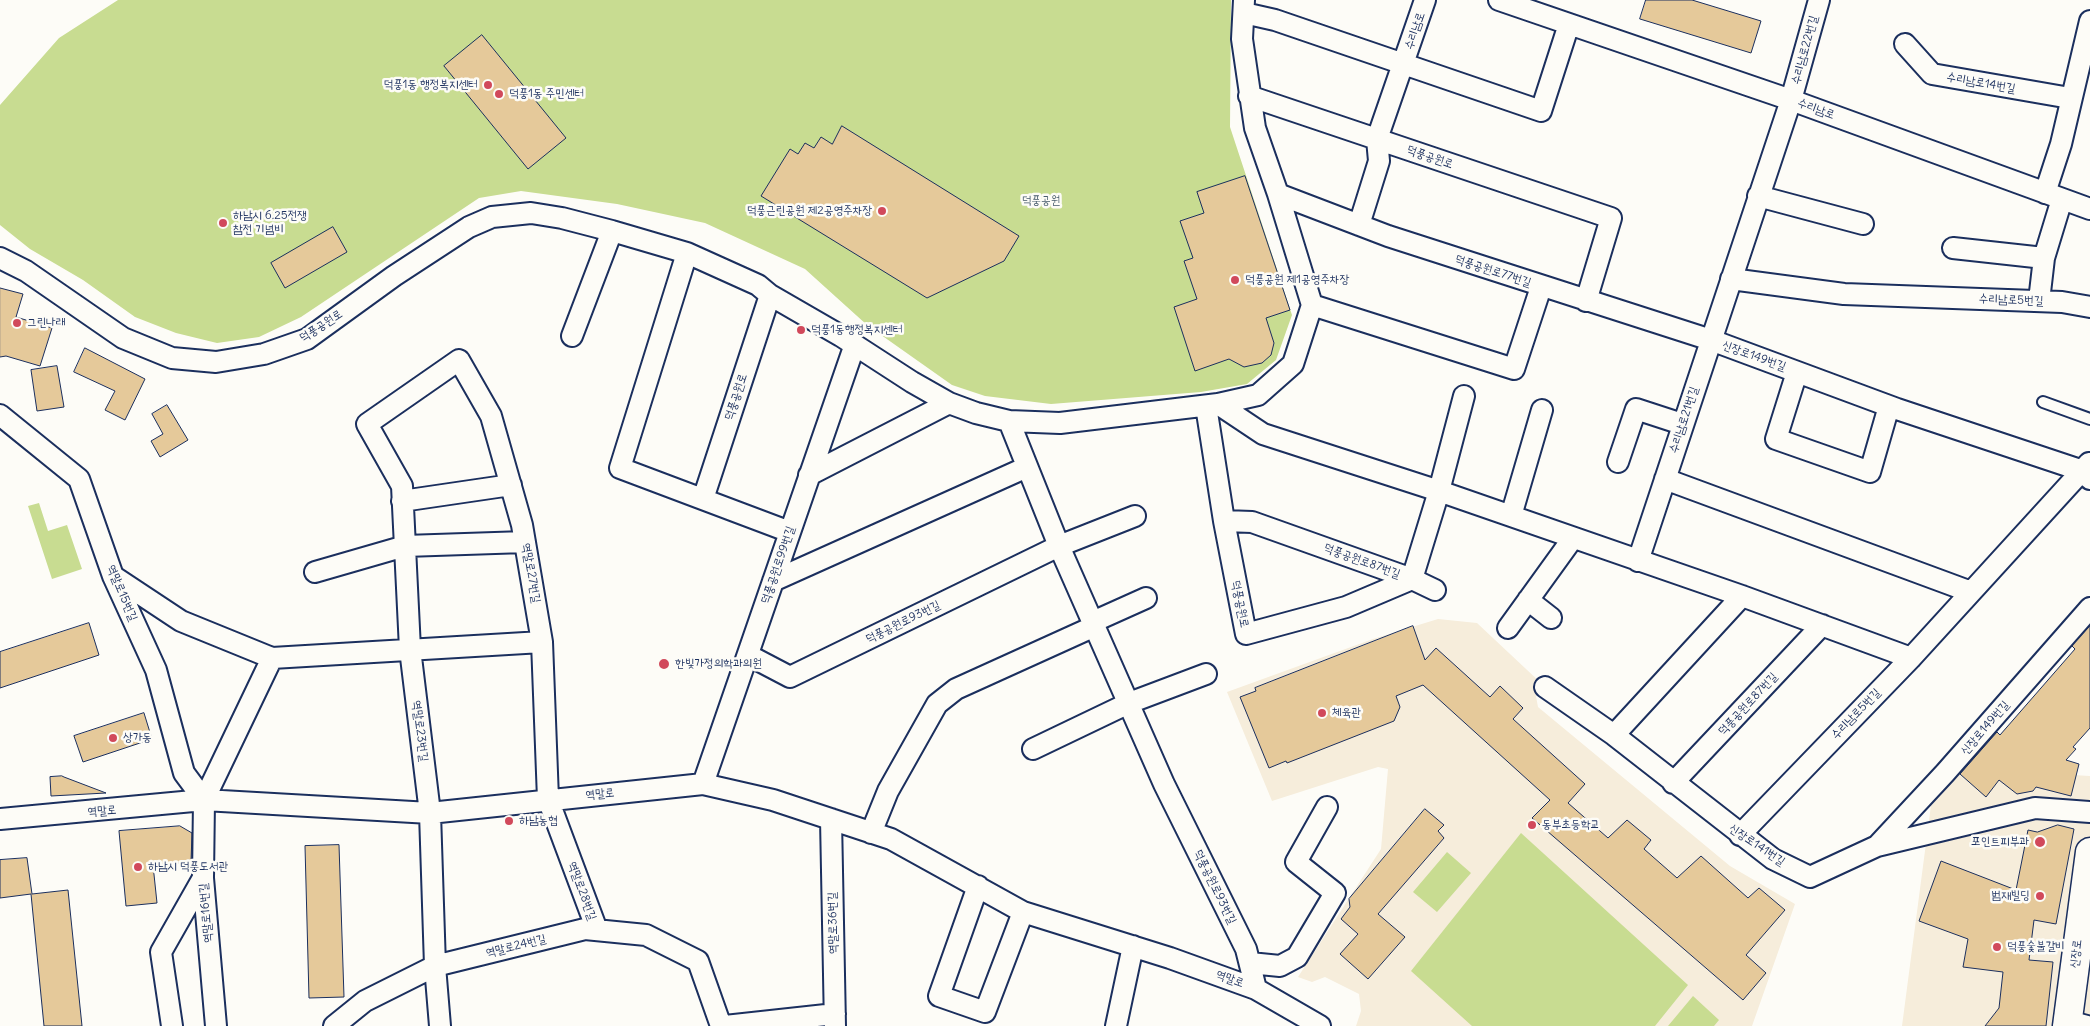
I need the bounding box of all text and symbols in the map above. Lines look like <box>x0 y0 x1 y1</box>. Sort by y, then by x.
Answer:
street label: 수리남로 <box>1402 10 1428 52</box>
street label: 수리남로22번길 <box>1789 14 1821 86</box>
street label: 수리남로14번길 <box>1945 70 2017 96</box>
place label: 덕풍1동 행정복지센터 <box>383 78 478 92</box>
marker: 덕풍1동 행정복지센터 <box>482 79 494 91</box>
place label: 덕풍1동 주민센터 <box>509 87 584 101</box>
marker: 덕풍1동 주민센터 <box>493 88 505 100</box>
street label: 수리남로 <box>1795 96 1837 122</box>
street label: 덕풍공원로 <box>1405 142 1455 172</box>
park label: 덕풍공원 <box>1022 194 1060 208</box>
place label: 덕풍근린공원 제2공영주차장 <box>747 204 872 218</box>
marker: 덕풍근린공원 제2공영주차장 <box>876 205 888 217</box>
place label: 하남시 6.25전쟁 참전 기념비 <box>233 209 307 237</box>
marker: 하남시 6.25전쟁 참전 기념비 <box>217 217 229 229</box>
street label: 덕풍공원로77번길 <box>1453 252 1533 290</box>
place label: 덕풍공원 제1공영주차장 <box>1245 273 1349 287</box>
marker: 덕풍공원 제1공영주차장 <box>1229 274 1241 286</box>
street label: 수리남로5번길 <box>1978 292 2044 308</box>
street label: 덕풍공원로 <box>297 307 345 345</box>
place label: 그린나래 <box>27 316 66 330</box>
marker: 그린나래 <box>11 317 23 329</box>
place label: 덕풍1동행정복지센터 <box>811 323 903 337</box>
marker: 덕풍1동행정복지센터 <box>795 324 807 336</box>
street label: 신장로149번길 <box>1720 338 1788 374</box>
street label: 덕풍공원로 <box>722 372 750 422</box>
street label: 수리남로21번길 <box>1666 385 1702 455</box>
street label: 덕풍공원로99번길 <box>758 524 798 606</box>
street label: 덕풍공원로87번길 <box>1322 540 1402 582</box>
street label: 역말로27번길 <box>519 542 543 604</box>
street label: 역말로15번길 <box>104 563 140 623</box>
street label: 덕풍공원로 <box>1228 579 1252 629</box>
street label: 덕풍공원로93번길 <box>863 598 943 646</box>
marker: 한빛가정의학과의원 <box>657 657 671 671</box>
place label: 한빛가정의학과의원 <box>675 657 762 671</box>
street label: 덕풍공원로87번길 <box>1715 670 1781 738</box>
street label: 수리남로5번길 <box>1828 686 1884 742</box>
street label: 신장로149번길 <box>1958 698 2012 758</box>
street label: 역말로23번길 <box>409 700 431 762</box>
place label: 체육관 <box>1332 706 1361 720</box>
marker: 체육관 <box>1316 707 1328 719</box>
place label: 상가동 <box>123 731 152 745</box>
marker: 상가동 <box>107 732 119 744</box>
street label: 역말로 <box>585 786 615 802</box>
street label: 역말로 <box>87 803 117 819</box>
place label: 하남농협 <box>519 814 558 828</box>
marker: 하남농협 <box>503 815 515 827</box>
place label: 동부초등학교 <box>1542 818 1600 832</box>
marker: 동부초등학교 <box>1526 819 1538 831</box>
street label: 신장로141번길 <box>1726 821 1788 869</box>
place label: 포인트피부과 <box>1971 835 2029 849</box>
marker: 포인트피부과 <box>2033 835 2047 849</box>
street label: 덕풍공원로93번길 <box>1191 847 1239 927</box>
place label: 하남시 덕풍도서관 <box>148 860 228 874</box>
street label: 역말로28번길 <box>565 860 599 922</box>
marker: 하남시 덕풍도서관 <box>132 861 144 873</box>
street label: 역말로16번길 <box>196 883 216 943</box>
place label: 범재빌딩 <box>1991 889 2030 903</box>
marker: 범재빌딩 <box>2034 890 2046 902</box>
street label: 역말로36번길 <box>825 892 841 954</box>
street label: 역말로24번길 <box>484 932 548 960</box>
street label: 신장로 <box>2067 939 2085 969</box>
place label: 덕풍숯불갈비 <box>2007 940 2065 954</box>
marker: 덕풍숯불갈비 <box>1991 941 2003 953</box>
street label: 역말로 <box>1214 967 1246 991</box>

